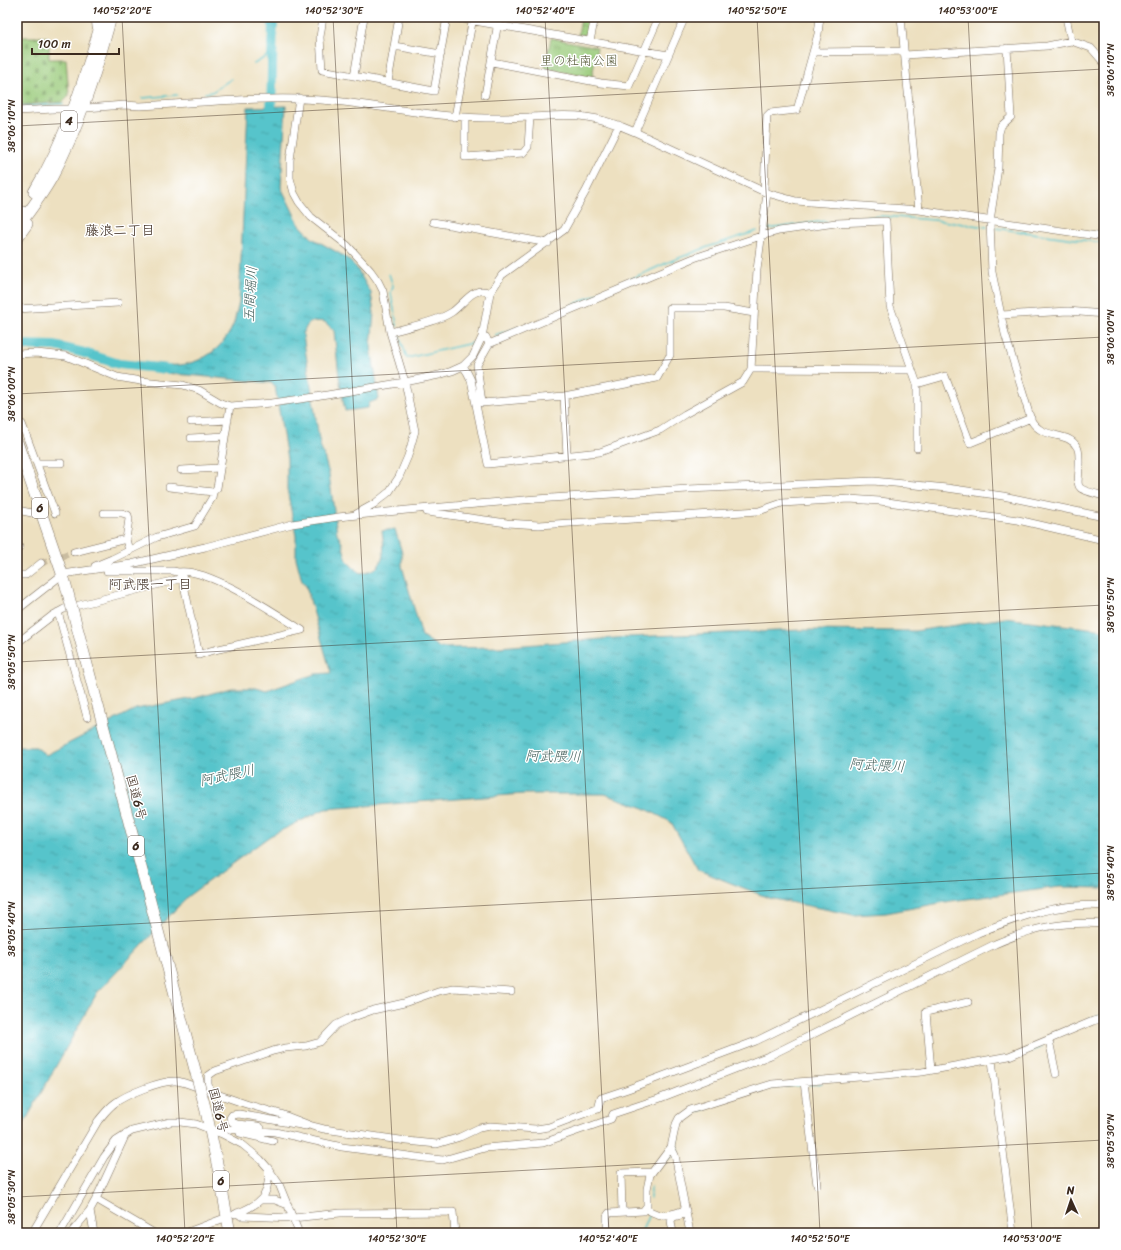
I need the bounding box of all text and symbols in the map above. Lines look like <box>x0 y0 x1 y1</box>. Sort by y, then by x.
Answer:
text: 140°52'20"E <box>93 2 153 20</box>
text: 140°52'30"E <box>305 2 365 20</box>
text: 140°52'40"E <box>515 2 576 20</box>
text: 140°52'50"E <box>728 2 788 20</box>
text: 140°53'00"E <box>939 2 999 20</box>
scale bar <box>32 30 119 56</box>
text: 100 m <box>38 33 71 55</box>
text: 38°06'10"N <box>1102 43 1120 97</box>
park label: 里の杜南公園 <box>540 49 618 72</box>
text: 38°06'10"N <box>3 99 21 153</box>
road number: 4 <box>61 111 77 131</box>
district label: 藤浪二丁目 <box>85 218 155 243</box>
water label: 五間堀川 <box>237 265 264 323</box>
text: 38°06'00"N <box>1102 309 1120 365</box>
text: 38°06'00"N <box>3 366 21 422</box>
road number: 6 <box>32 498 48 518</box>
district label: 阿武隈一丁目 <box>108 572 192 597</box>
text: 38°05'50"N <box>1102 577 1120 633</box>
text: 38°05'50"N <box>3 634 21 690</box>
water label: 阿武隈川 <box>525 744 581 769</box>
water label: 阿武隈川 <box>848 752 906 779</box>
water label: 阿武隈川 <box>197 757 257 794</box>
street label: 国道6号 <box>119 772 154 823</box>
road number: 6 <box>128 836 144 856</box>
text: 38°05'40"N <box>1102 845 1120 901</box>
text: 38°05'40"N <box>3 901 21 957</box>
street label: 国道6号 <box>202 1085 235 1135</box>
text: 38°05'30"N <box>1102 1114 1120 1168</box>
text: 38°05'30"N <box>3 1170 21 1224</box>
road number: 6 <box>213 1171 229 1191</box>
north arrow <box>1051 1180 1091 1220</box>
text: N <box>1065 1181 1075 1200</box>
text: 140°52'20"E <box>156 1230 216 1248</box>
text: 140°52'30"E <box>368 1230 428 1248</box>
text: 140°52'40"E <box>578 1230 639 1248</box>
text: 140°52'50"E <box>791 1230 851 1248</box>
text: 140°53'00"E <box>1003 1230 1063 1248</box>

